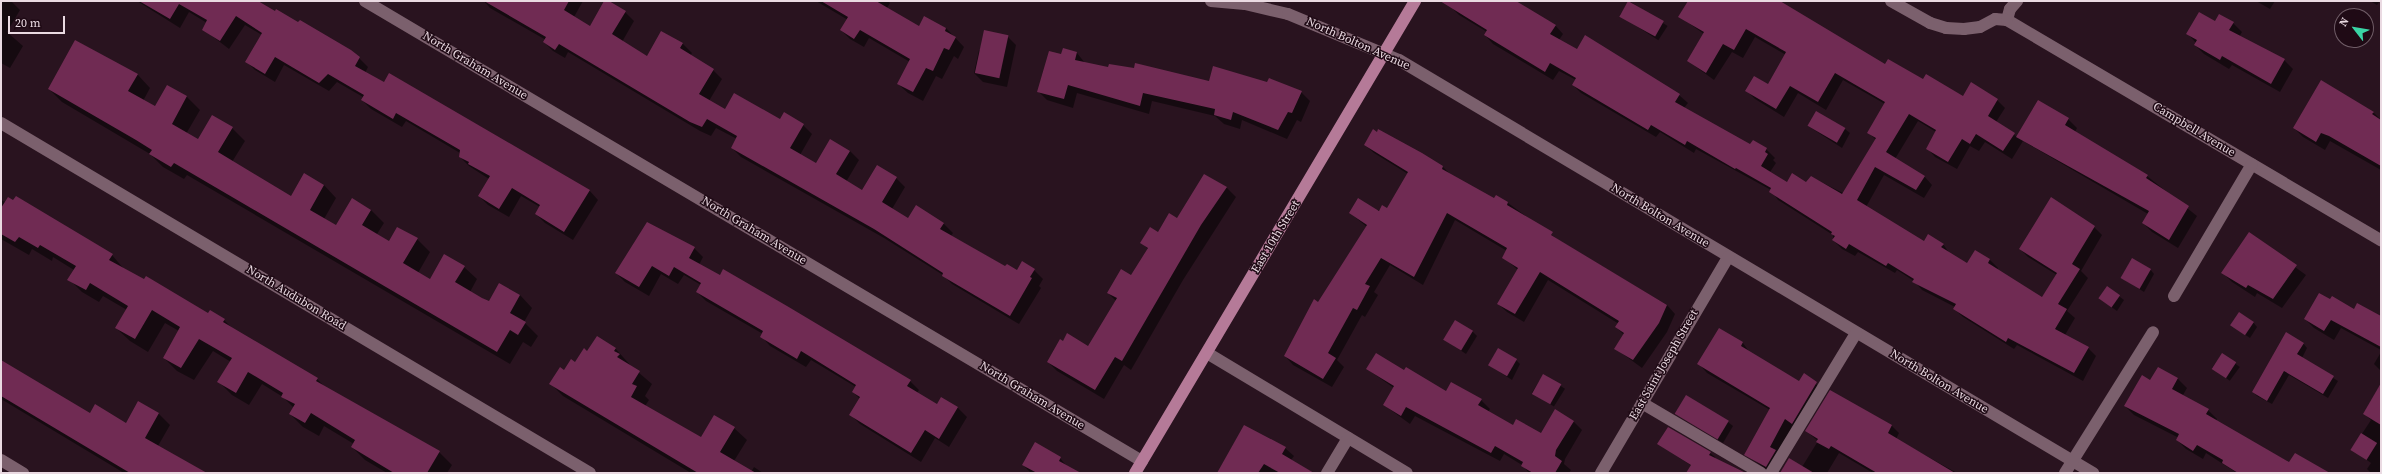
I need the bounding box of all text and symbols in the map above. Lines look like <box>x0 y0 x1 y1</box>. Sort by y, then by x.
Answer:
scale bar <box>10 8 67 34</box>
north arrow <box>2334 8 2374 48</box>
text: 20 m <box>15 15 41 31</box>
street label: North Bolton Avenue <box>1304 15 1412 73</box>
text: N <box>2336 15 2353 29</box>
street label: North Graham Avenue <box>420 29 530 103</box>
street label: Campbell Avenue <box>2150 100 2238 160</box>
street label: North Bolton Avenue <box>1608 181 1712 251</box>
street label: North Graham Avenue <box>699 194 809 268</box>
street label: East 10th Street <box>1249 198 1303 276</box>
street label: North Audubon Road <box>244 263 348 333</box>
street label: East Saint Joseph Street <box>1627 307 1701 423</box>
street label: North Bolton Avenue <box>1887 347 1991 417</box>
street label: North Graham Avenue <box>977 359 1087 433</box>

